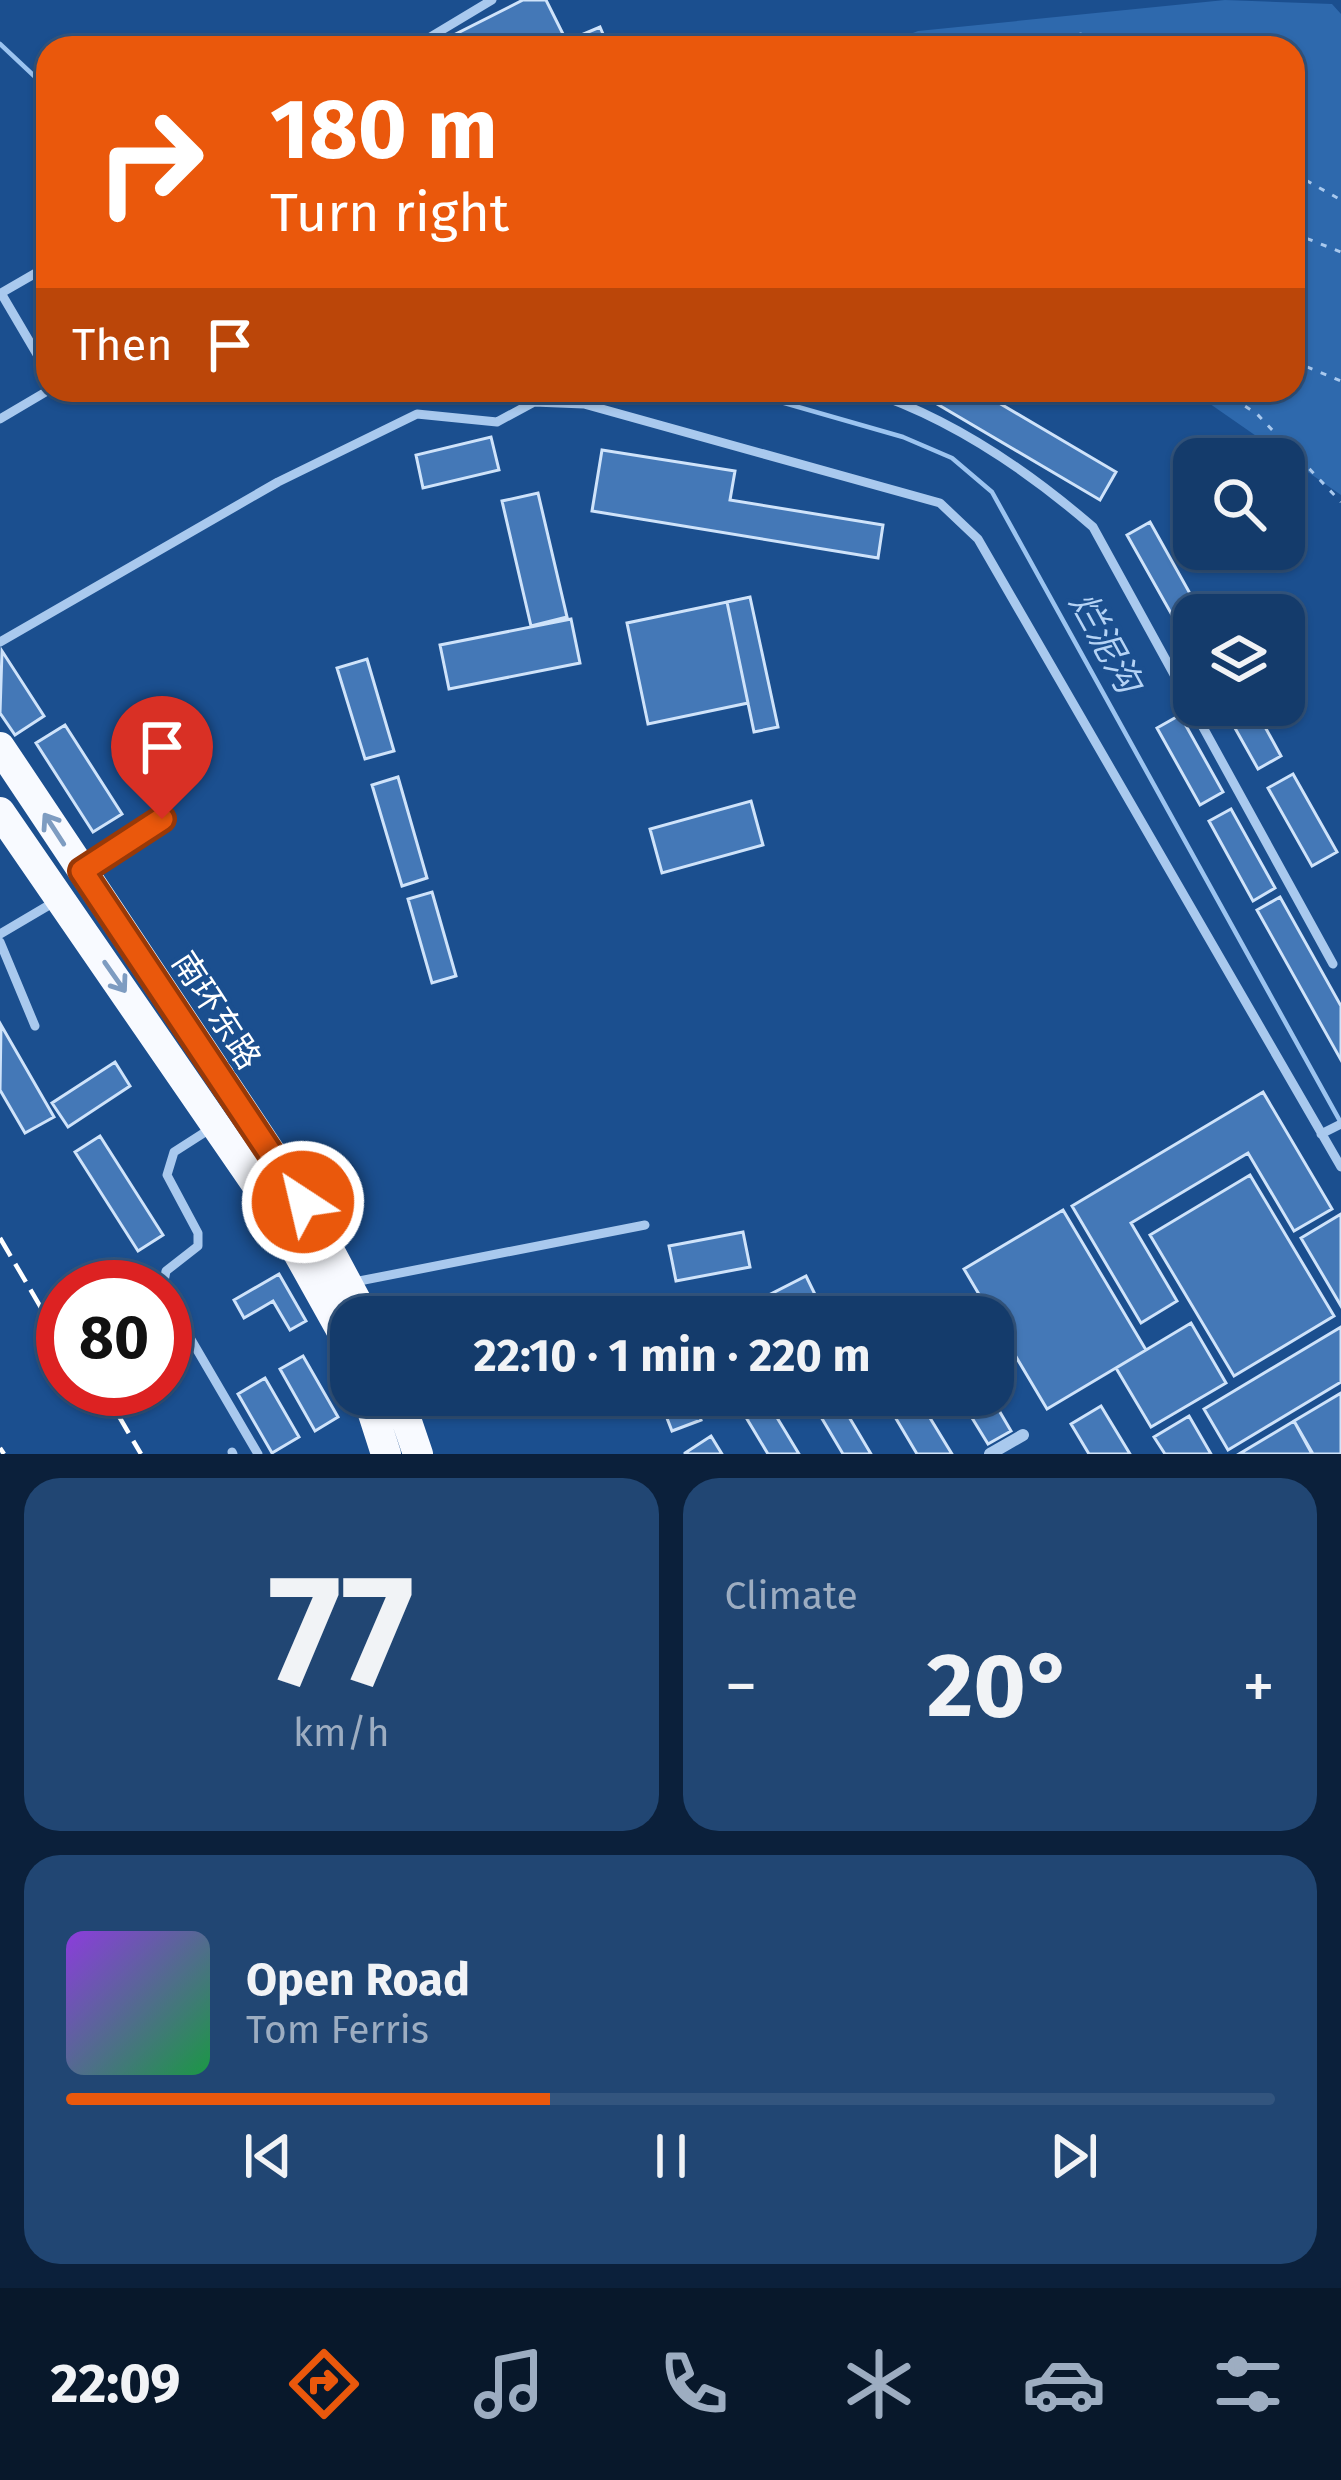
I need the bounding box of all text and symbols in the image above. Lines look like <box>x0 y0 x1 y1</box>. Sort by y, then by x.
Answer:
text: 180 m <box>270 79 498 180</box>
icon: right <box>72 84 228 240</box>
text: Turn right <box>270 181 509 245</box>
icon: arrive <box>197 312 263 378</box>
text: Then <box>72 318 173 372</box>
map controls <box>1173 438 1305 726</box>
button: search <box>1173 438 1305 570</box>
water label: 烂泥沟 <box>1060 585 1152 704</box>
button: layers <box>1173 594 1305 726</box>
pin <box>111 696 213 819</box>
icon: arrive <box>129 714 195 780</box>
one-way arrow <box>42 813 67 847</box>
street label: 南环东路 <box>163 944 269 1077</box>
one-way arrow <box>102 959 127 993</box>
position arrow <box>240 1139 366 1265</box>
speed limit sign: 80 <box>36 1260 192 1416</box>
text: 22:10 · 1 min · 220 m <box>473 1329 871 1383</box>
text: 77 <box>268 1538 414 1725</box>
text: Climate <box>725 1573 858 1619</box>
text: 20° <box>927 1632 1073 1740</box>
text: − <box>725 1647 758 1726</box>
text: + <box>1242 1647 1275 1726</box>
text: km/h <box>293 1710 390 1756</box>
text: Open Road <box>246 1953 470 2007</box>
text: Tom Ferris <box>246 2007 429 2053</box>
icon: previous <box>235 2123 301 2189</box>
icon: pause <box>638 2123 704 2189</box>
icon: next <box>1041 2123 1107 2189</box>
icon: directions <box>282 2342 366 2426</box>
icon: music <box>467 2342 551 2426</box>
icon: phone <box>652 2342 736 2426</box>
icon: climate <box>837 2342 921 2426</box>
icon: car <box>1022 2342 1106 2426</box>
icon: filters <box>1206 2342 1290 2426</box>
text: 22:09 <box>50 2352 181 2416</box>

